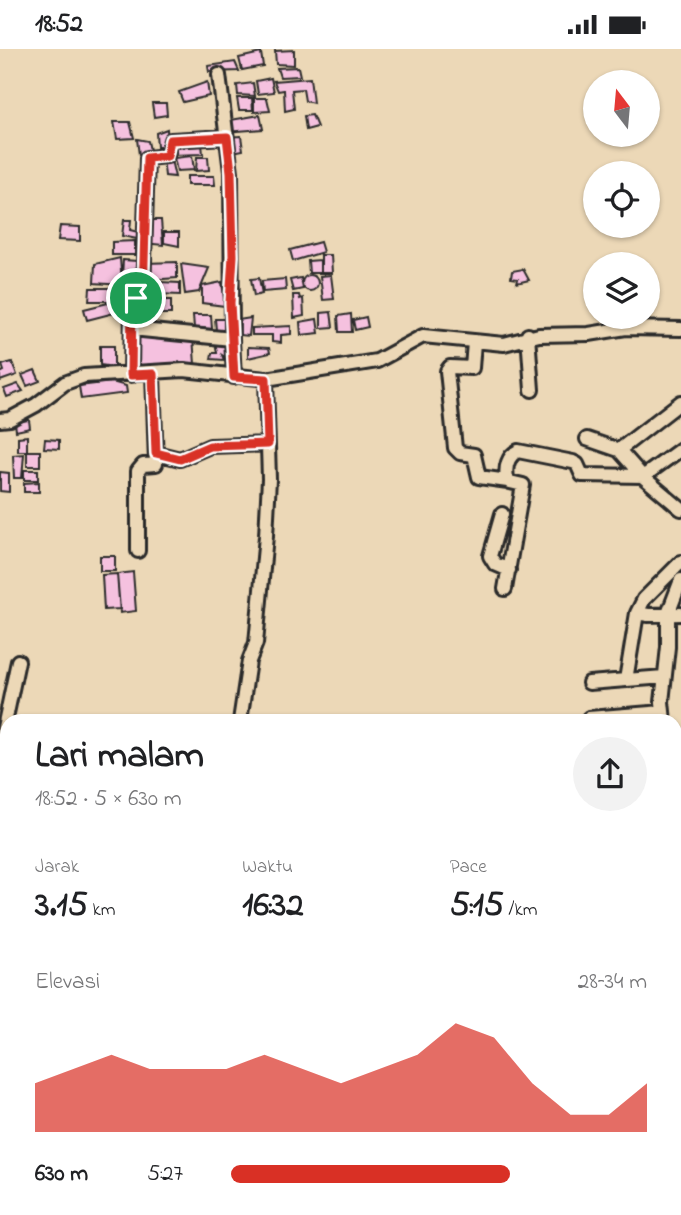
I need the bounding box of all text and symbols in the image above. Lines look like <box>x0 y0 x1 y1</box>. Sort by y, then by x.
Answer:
text: 18:52 <box>35 6 83 44</box>
north arrow <box>583 70 660 147</box>
map controls <box>583 70 660 329</box>
button: locate <box>583 161 660 238</box>
button: layers <box>583 252 660 329</box>
pin <box>106 268 166 328</box>
icon: arrive <box>117 279 155 317</box>
text: Lari malam <box>35 729 204 785</box>
button: share <box>573 737 647 811</box>
text: 18:52 · 5 × 630 m <box>35 783 182 816</box>
text: Jarak <box>35 854 79 881</box>
text: Waktu <box>242 854 293 881</box>
text: Pace <box>450 854 487 881</box>
text: 3.15 <box>35 881 88 932</box>
text: 16:32 <box>242 881 304 932</box>
text: 5:15 <box>450 881 504 932</box>
text: km <box>88 897 116 924</box>
text: /km <box>504 897 538 924</box>
text: Elevasi <box>35 966 100 999</box>
text: 28–34 m <box>578 966 647 999</box>
text: 630 m <box>35 1158 88 1191</box>
text: 5:27 <box>147 1158 183 1191</box>

